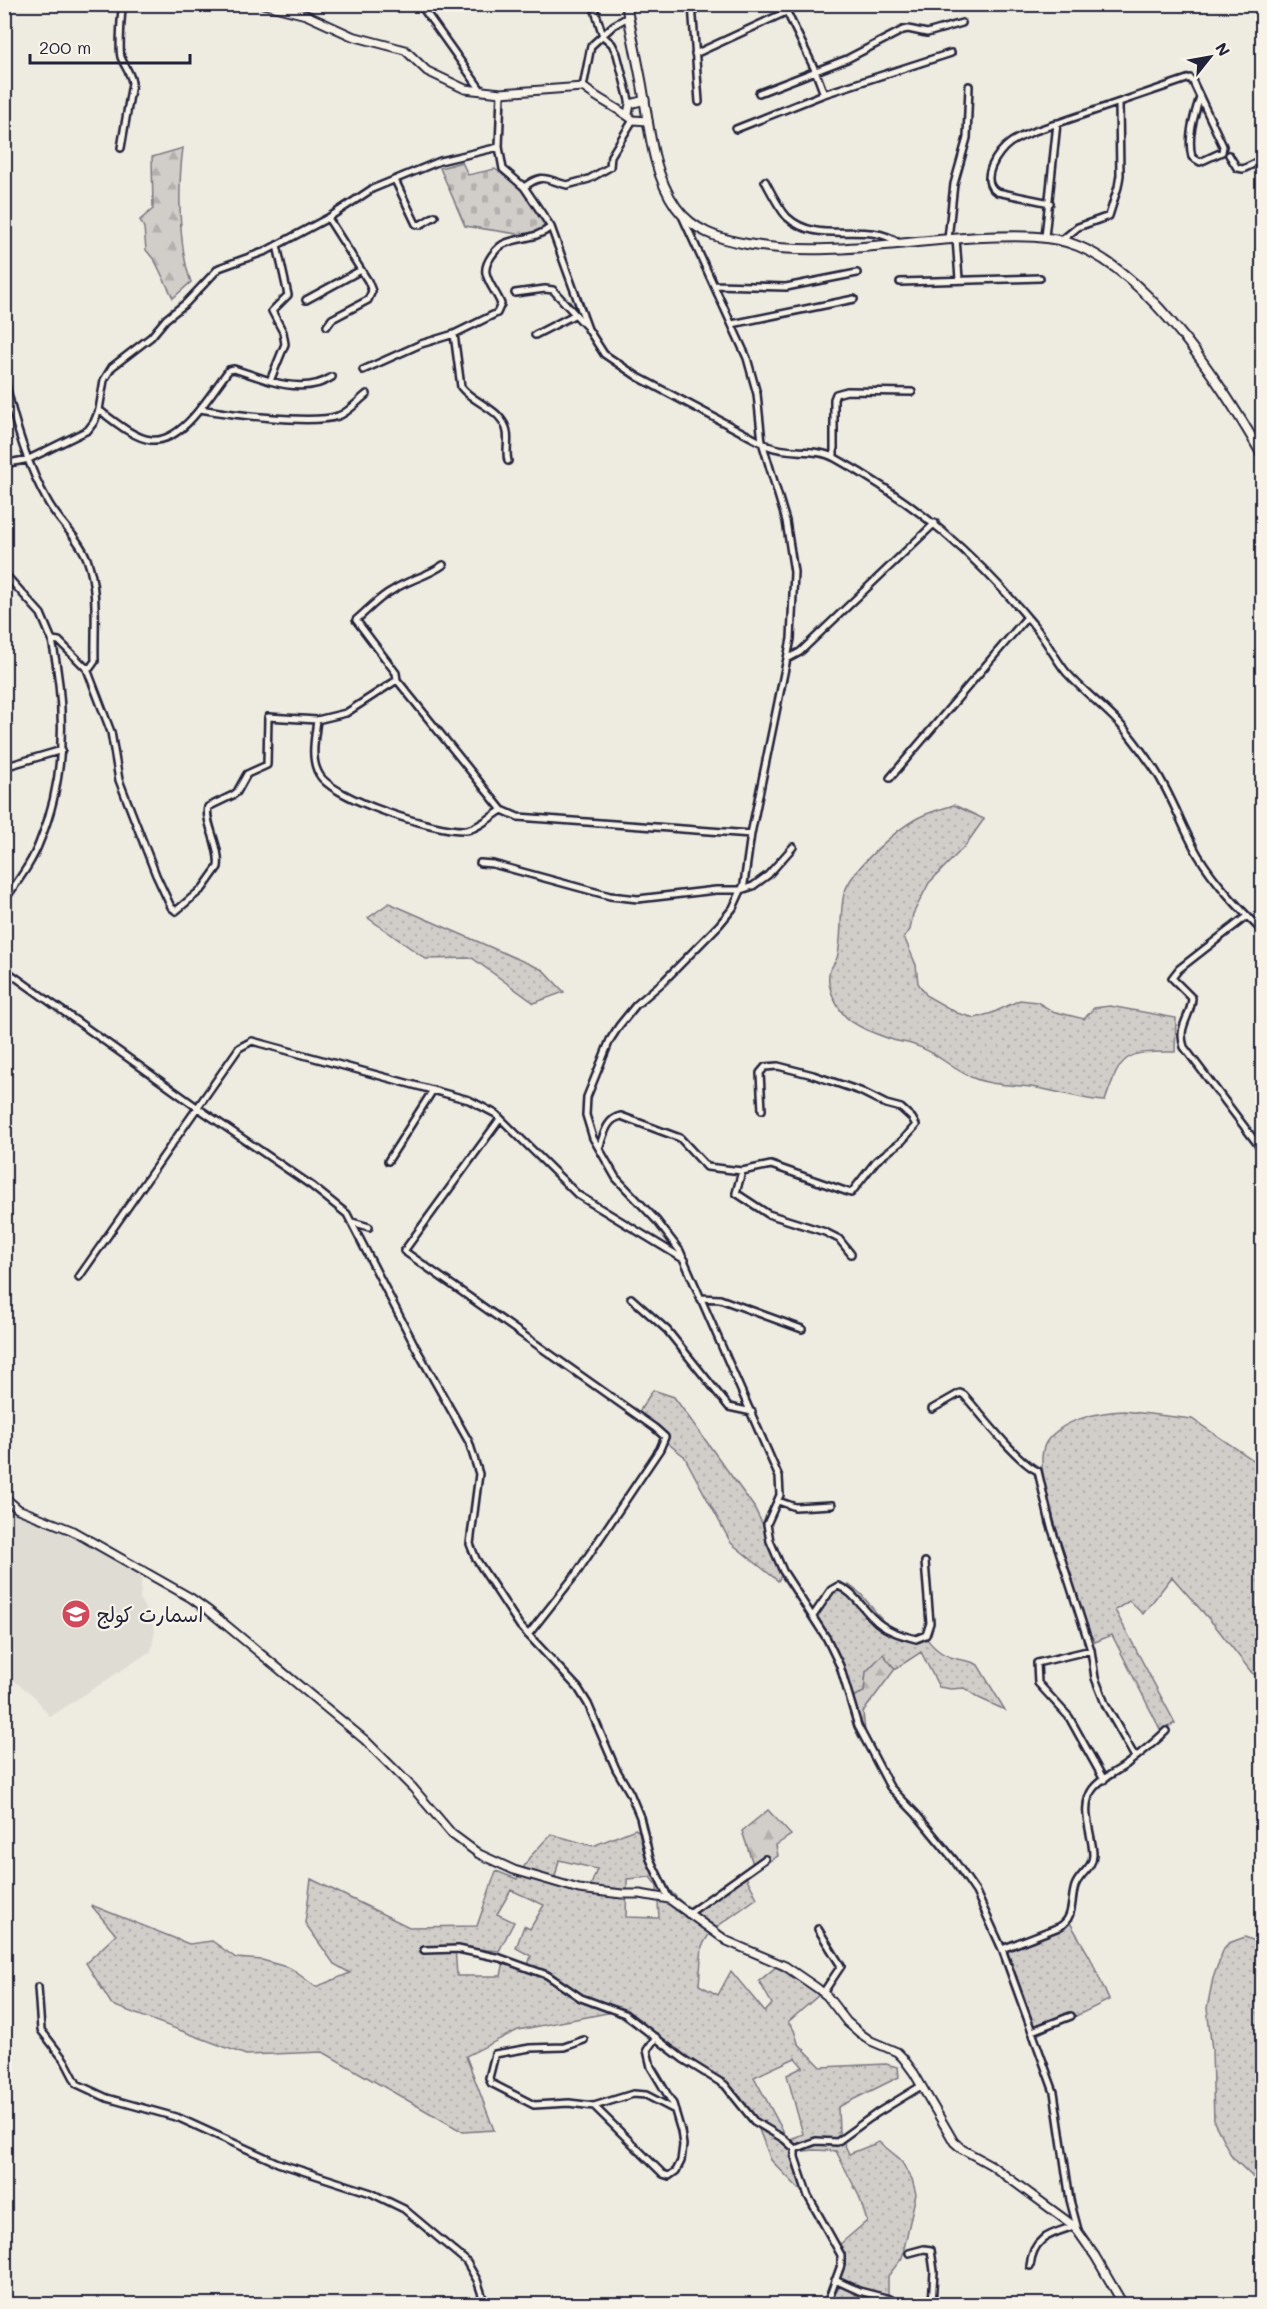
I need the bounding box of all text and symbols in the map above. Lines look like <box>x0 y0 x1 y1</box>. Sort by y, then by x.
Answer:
scale bar <box>30 27 190 65</box>
north arrow <box>1180 27 1240 87</box>
text: 200 m <box>39 35 91 59</box>
text: N <box>1211 38 1235 60</box>
school or university icon: اسمارت كولج <box>60 1598 92 1630</box>
place label: اسمارت كولج <box>97 1601 203 1629</box>

